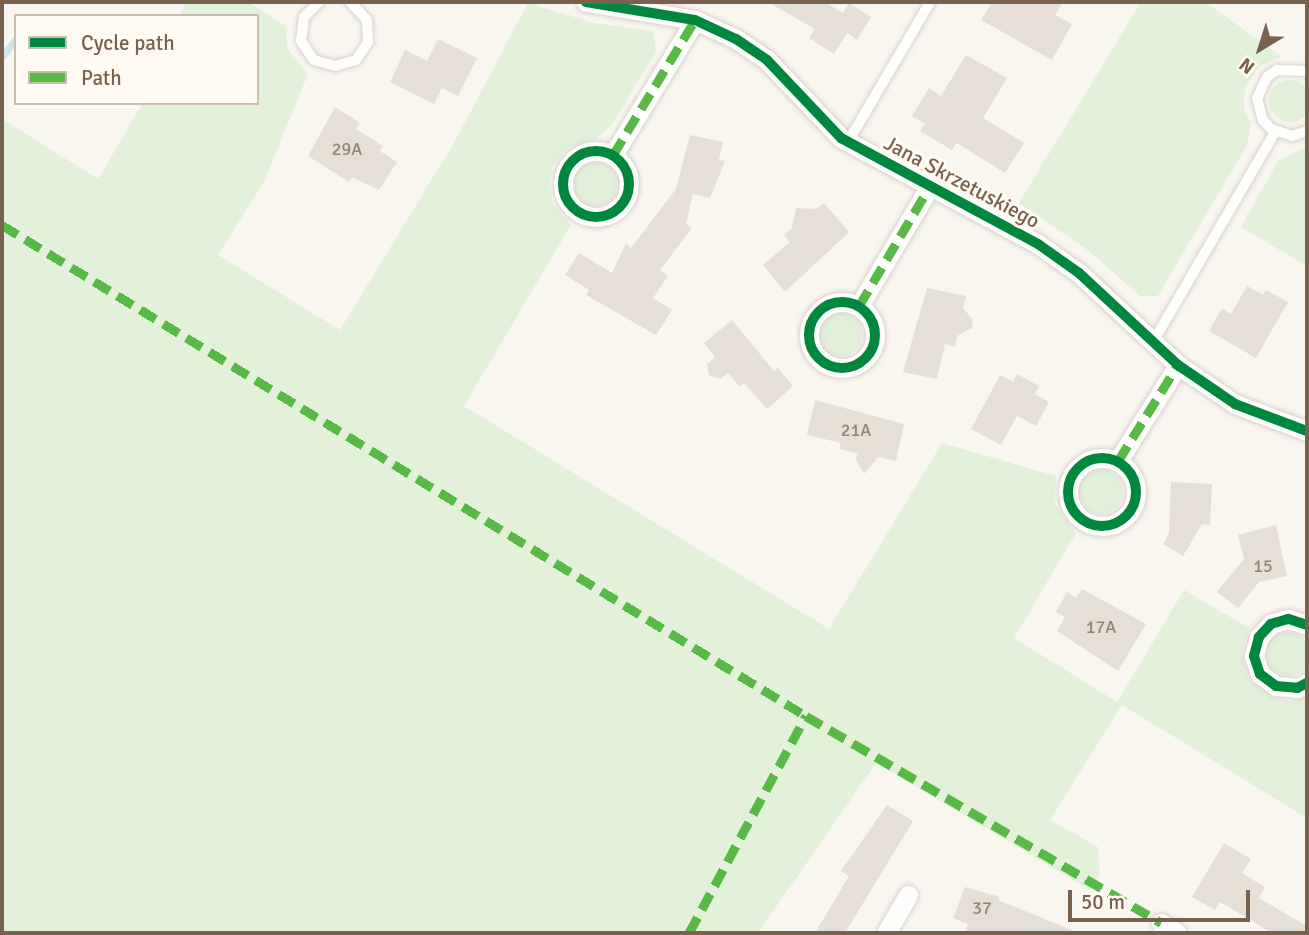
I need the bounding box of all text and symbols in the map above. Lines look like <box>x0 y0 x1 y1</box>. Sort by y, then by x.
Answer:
legend <box>14 14 259 105</box>
north arrow <box>1225 14 1295 84</box>
text: Cycle path <box>81 30 175 56</box>
text: N <box>1234 52 1260 79</box>
text: Path <box>81 65 122 91</box>
street label: Jana Skrzetuskiego <box>880 130 1044 234</box>
house number: 29A <box>332 138 362 160</box>
house number: 21A <box>841 419 871 441</box>
house number: 15 <box>1253 555 1273 577</box>
house number: 17A <box>1086 616 1116 638</box>
scale bar <box>1071 876 1253 920</box>
text: 50 m <box>1081 889 1125 915</box>
house number: 37 <box>972 897 992 919</box>

